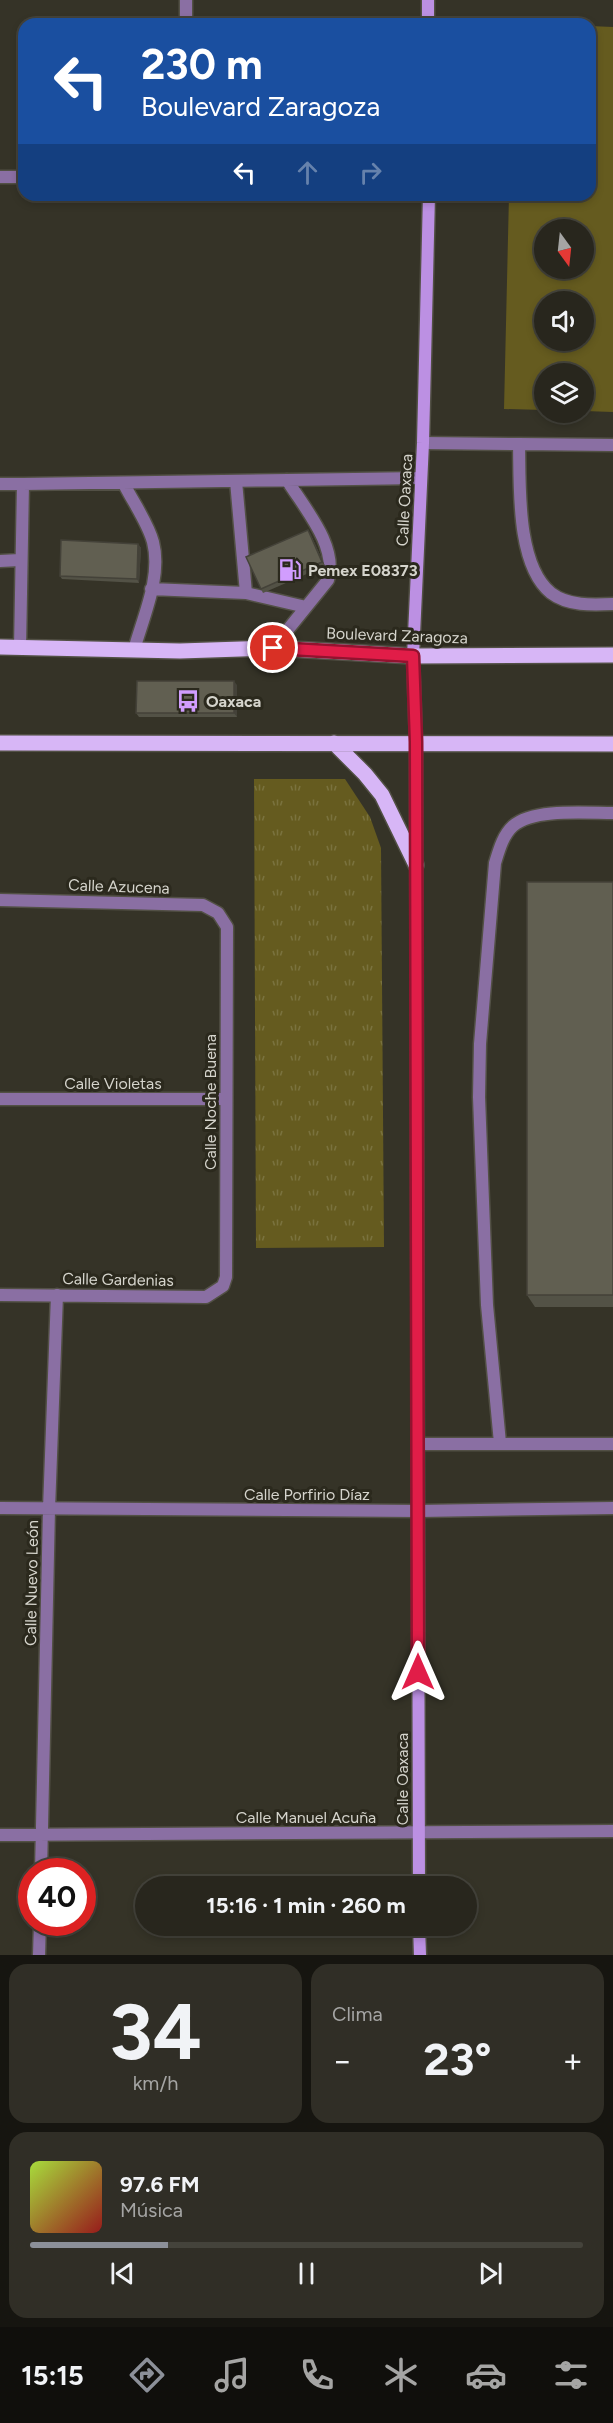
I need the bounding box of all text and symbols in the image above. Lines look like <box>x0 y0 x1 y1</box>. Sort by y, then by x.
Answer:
text: 230 m <box>141 39 263 90</box>
icon: left <box>42 42 120 120</box>
text: Boulevard Zaragoza <box>141 90 380 123</box>
icon: left <box>228 156 261 189</box>
icon: ahead <box>291 156 324 189</box>
icon: right <box>354 156 387 189</box>
north arrow <box>534 219 594 279</box>
map controls <box>534 219 594 423</box>
button: sound <box>534 291 594 351</box>
button: layers <box>534 363 594 423</box>
street label: Calle Oaxaca <box>393 453 416 547</box>
fuel station icon: Pemex E08373 <box>277 557 303 583</box>
place label: Pemex E08373 <box>308 561 418 580</box>
pin <box>247 622 298 673</box>
street label: Boulevard Zaragoza <box>326 624 468 647</box>
icon: arrive <box>256 631 289 664</box>
bus stop icon: Oaxaca <box>175 688 201 714</box>
place label: Oaxaca <box>206 692 261 711</box>
street label: Calle Azucena <box>68 875 170 898</box>
street label: Calle Noche Buena <box>201 1034 220 1170</box>
street label: Calle Violetas <box>64 1074 162 1093</box>
street label: Calle Gardenias <box>62 1269 174 1290</box>
street label: Calle Porfirio Díaz <box>244 1485 370 1504</box>
street label: Calle Nuevo León <box>21 1520 42 1646</box>
position arrow <box>386 1640 450 1704</box>
street label: Calle Oaxaca <box>393 1733 412 1825</box>
street label: Calle Manuel Acuña <box>236 1808 376 1827</box>
speed limit sign: 40 <box>18 1858 96 1936</box>
text: 15:16 · 1 min · 260 m <box>206 1892 406 1919</box>
text: 34 <box>109 1985 202 2079</box>
text: Clima <box>332 2002 383 2026</box>
text: 23° <box>423 2032 492 2086</box>
text: − <box>332 2041 353 2080</box>
text: + <box>562 2041 583 2080</box>
text: km/h <box>133 2071 178 2095</box>
text: 97.6 FM <box>120 2171 200 2198</box>
text: Música <box>120 2198 183 2222</box>
icon: previous <box>106 2257 139 2290</box>
icon: pause <box>290 2257 323 2290</box>
icon: next <box>474 2257 507 2290</box>
icon: directions <box>126 2354 168 2396</box>
icon: music <box>211 2354 253 2396</box>
icon: phone <box>296 2354 338 2396</box>
icon: climate <box>380 2354 422 2396</box>
icon: car <box>465 2354 507 2396</box>
icon: filters <box>550 2354 592 2396</box>
text: 15:15 <box>21 2359 84 2392</box>

